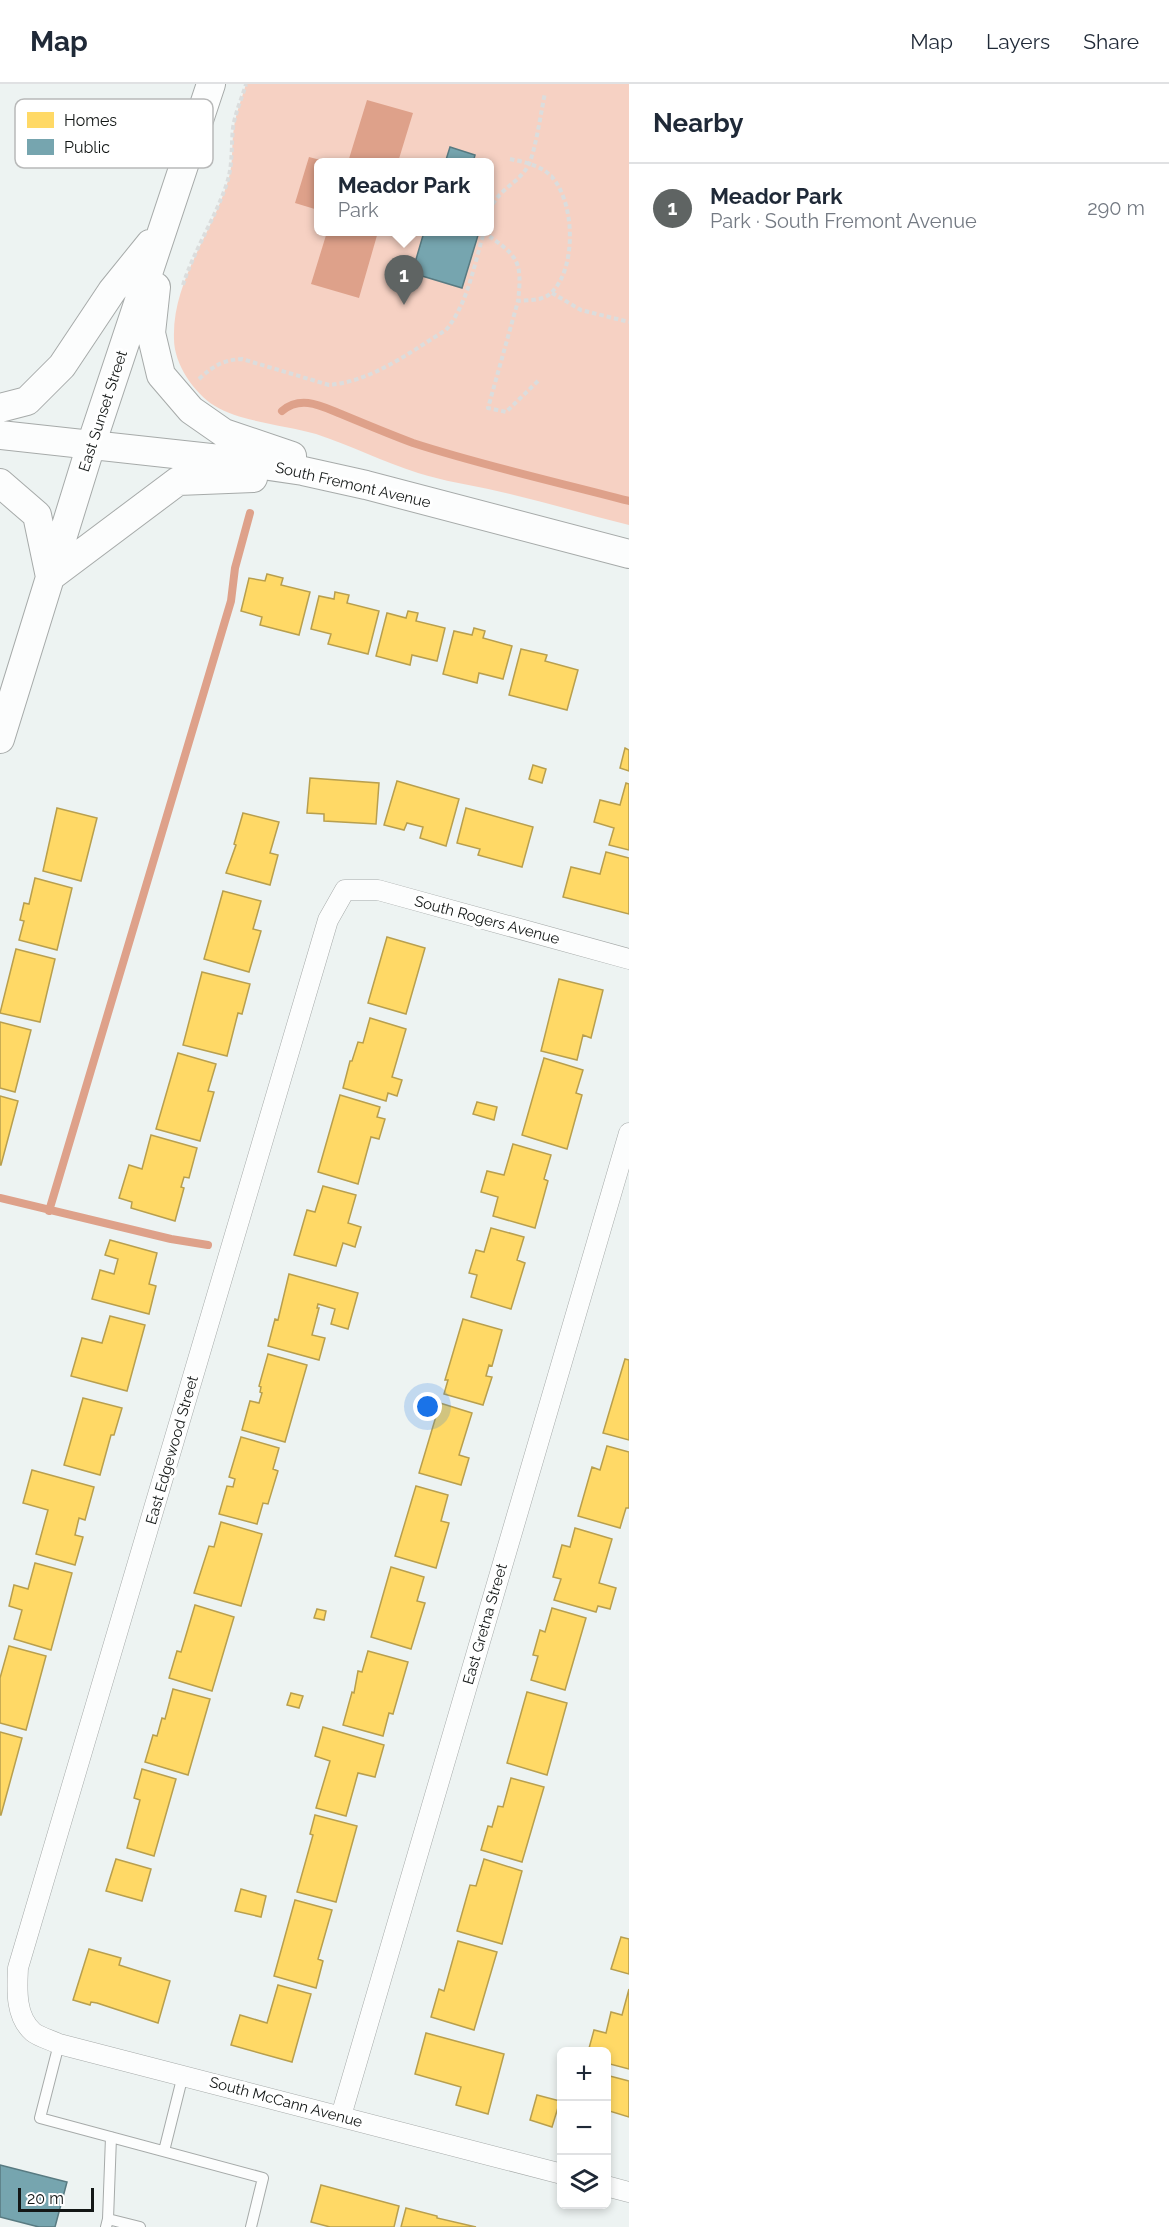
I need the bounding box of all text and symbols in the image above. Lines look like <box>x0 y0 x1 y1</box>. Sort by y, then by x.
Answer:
text: Map <box>30 25 88 58</box>
text: Map <box>910 29 953 54</box>
text: Layers <box>986 29 1050 54</box>
text: Share <box>1083 29 1139 54</box>
legend <box>15 99 213 168</box>
text: Nearby <box>653 108 743 138</box>
text: Homes <box>64 111 117 130</box>
text: Public <box>64 138 110 157</box>
popup <box>314 158 494 236</box>
text: Meador Park <box>338 172 470 198</box>
text: Meador Park <box>710 183 842 209</box>
text: 1 <box>668 196 677 220</box>
text: 290 m <box>1087 196 1145 220</box>
text: Park <box>338 198 379 222</box>
text: Park · South Fremont Avenue <box>710 209 977 233</box>
pin: 1 <box>384 256 424 305</box>
street label: East Sunset Street <box>75 348 131 474</box>
street label: South Fremont Avenue <box>273 458 433 512</box>
street label: South Rogers Avenue <box>412 892 562 948</box>
street label: East Edgewood Street <box>142 1374 202 1526</box>
your location <box>413 1392 442 1421</box>
street label: East Gretna Street <box>459 1561 511 1687</box>
map controls <box>557 2047 611 2209</box>
button: + <box>557 2047 611 2101</box>
street label: South McCann Avenue <box>208 2073 365 2131</box>
button: − <box>557 2101 611 2155</box>
button: layers <box>557 2155 611 2209</box>
scale bar <box>18 2185 94 2212</box>
text: 20 m <box>27 2189 64 2208</box>

